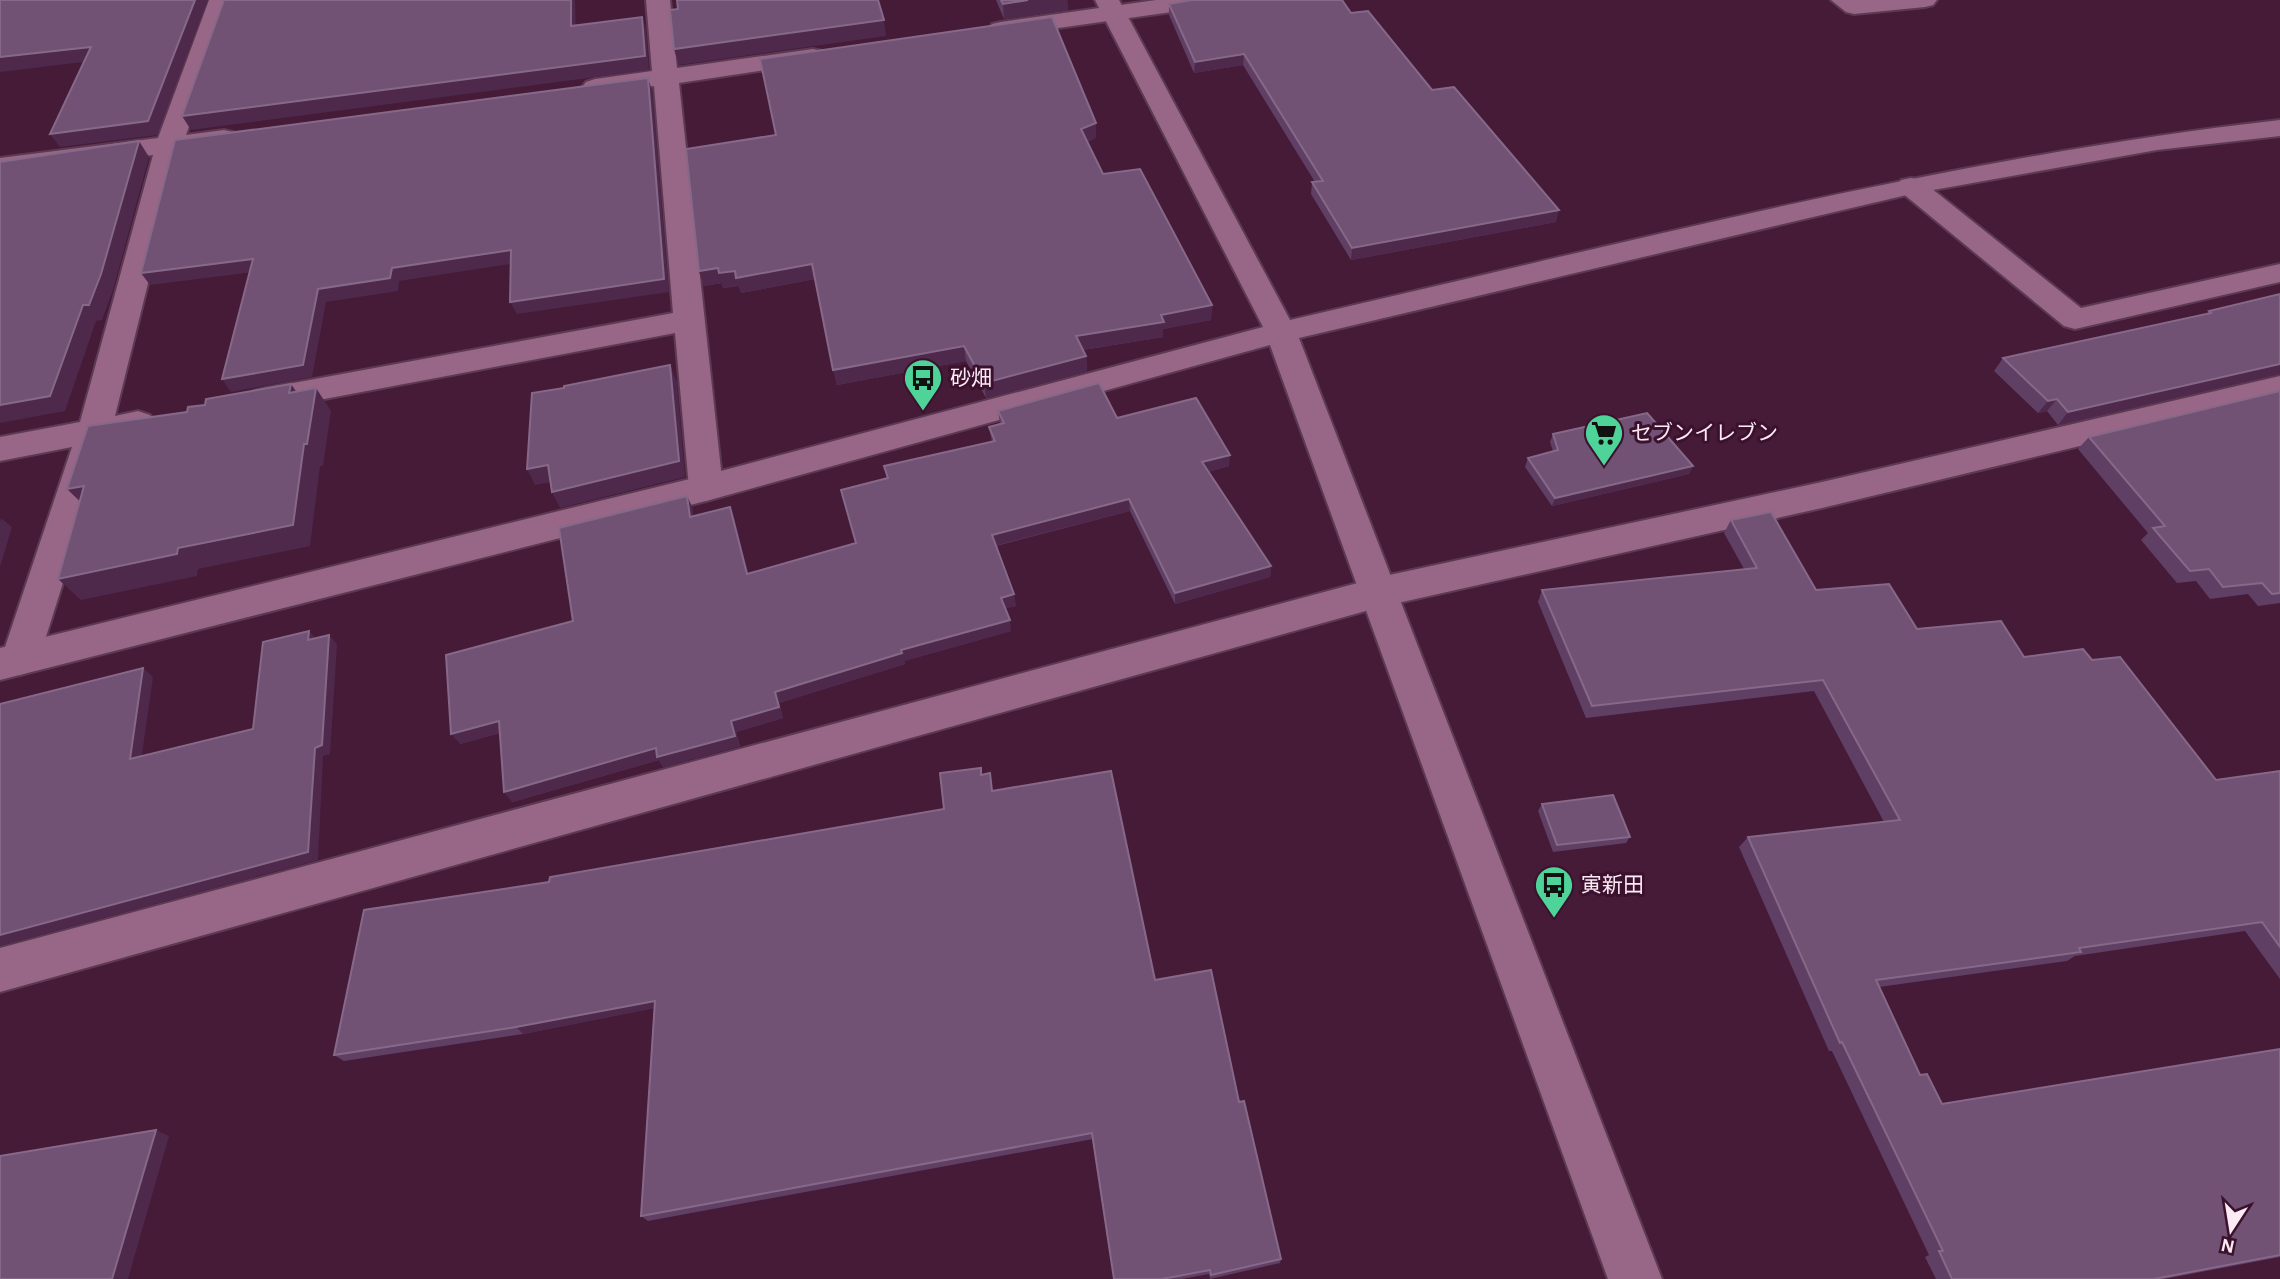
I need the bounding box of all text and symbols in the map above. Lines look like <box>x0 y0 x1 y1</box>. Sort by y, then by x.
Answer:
bus stop icon: 砂畑 <box>902 357 944 412</box>
place label: 砂畑 <box>950 367 992 389</box>
supermarket icon: セブンイレブン <box>1583 412 1625 467</box>
place label: セブンイレブン <box>1631 421 1778 444</box>
bus stop icon: 寅新田 <box>1533 864 1575 919</box>
place label: 寅新田 <box>1581 874 1644 896</box>
north arrow <box>2196 1195 2266 1265</box>
text: N <box>2219 1234 2236 1256</box>

